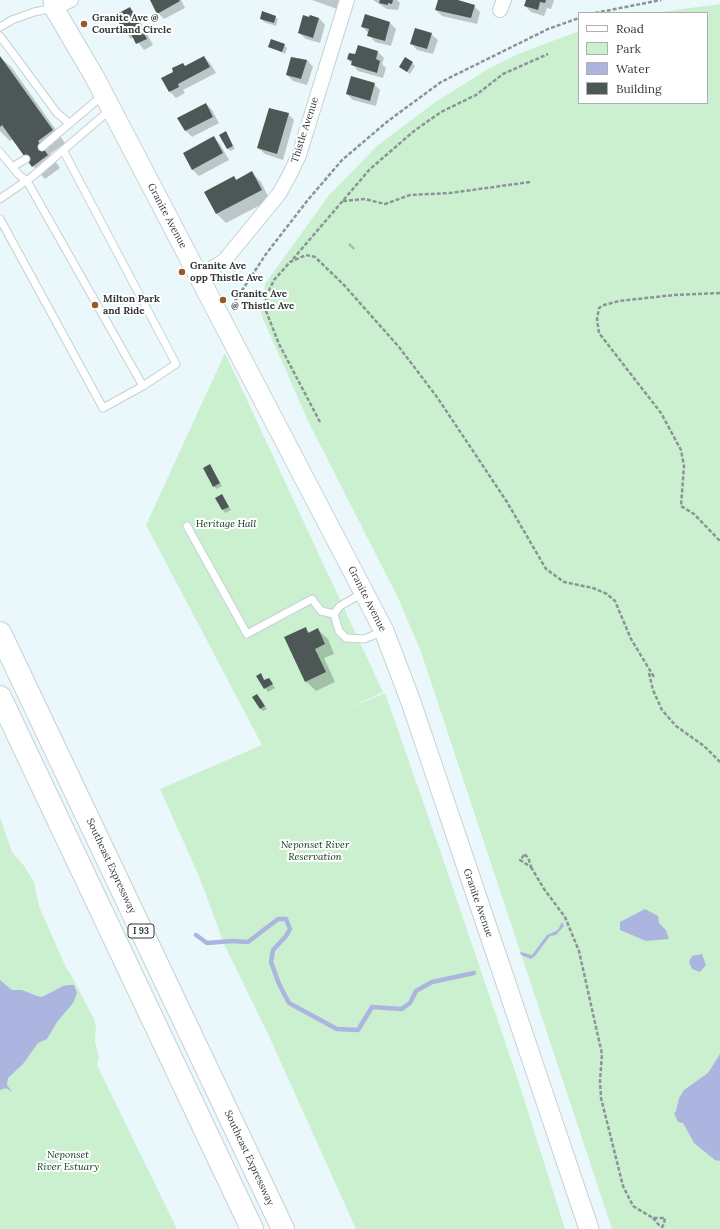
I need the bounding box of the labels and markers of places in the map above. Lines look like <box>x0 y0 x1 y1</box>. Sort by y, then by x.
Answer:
place label: Granite Ave @ Courtland Circle <box>92 12 172 36</box>
marker: Granite Ave @ Courtland Circle <box>79 19 89 29</box>
place label: Granite Ave opp Thistle Ave <box>190 260 263 284</box>
marker: Granite Ave opp Thistle Ave <box>177 267 187 277</box>
place label: Granite Ave @ Thistle Ave <box>231 288 294 312</box>
place label: Milton Park and Ride <box>103 293 160 316</box>
marker: Granite Ave @ Thistle Ave <box>218 295 228 305</box>
marker: Milton Park and Ride <box>90 300 100 310</box>

